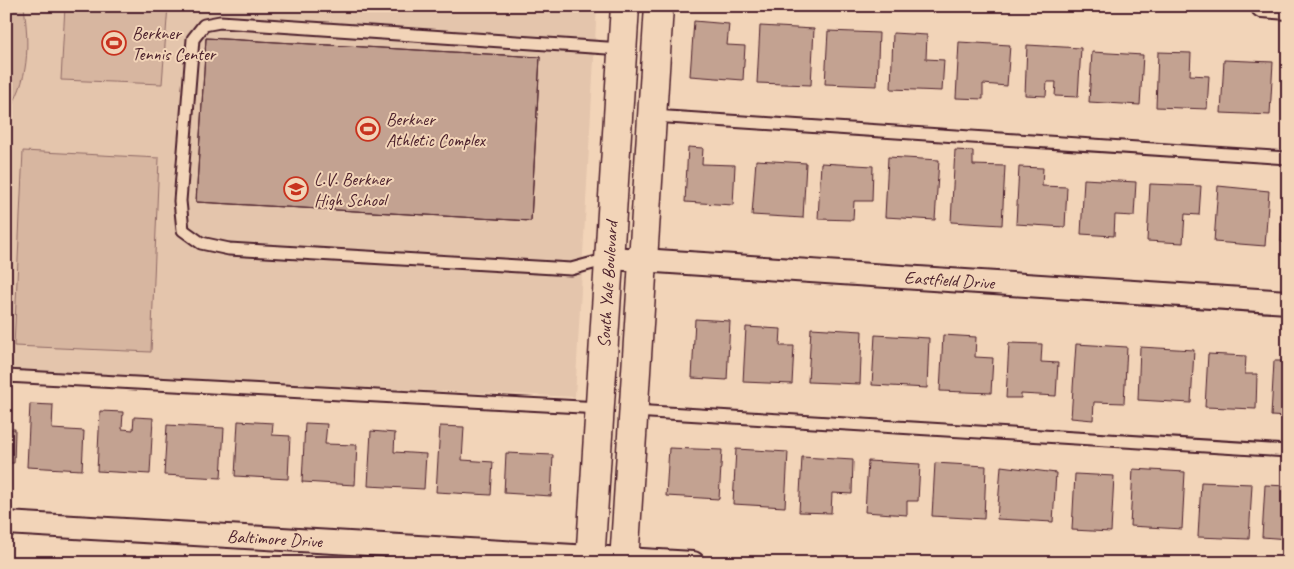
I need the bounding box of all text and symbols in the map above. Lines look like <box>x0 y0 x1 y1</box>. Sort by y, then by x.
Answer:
place label: Berkner Tennis Center <box>132 22 217 65</box>
sports icon: Berkner Tennis Center <box>101 30 127 56</box>
place label: Berkner Athletic Complex <box>386 108 487 151</box>
sports icon: Berkner Athletic Complex <box>355 116 381 142</box>
place label: L.V. Berkner High School <box>314 168 393 211</box>
school or university icon: L.V. Berkner High School <box>283 176 309 202</box>
street label: South Yale Boulevard <box>593 218 623 348</box>
street label: Eastfield Drive <box>904 266 996 294</box>
street label: Baltimore Drive <box>227 525 324 552</box>

